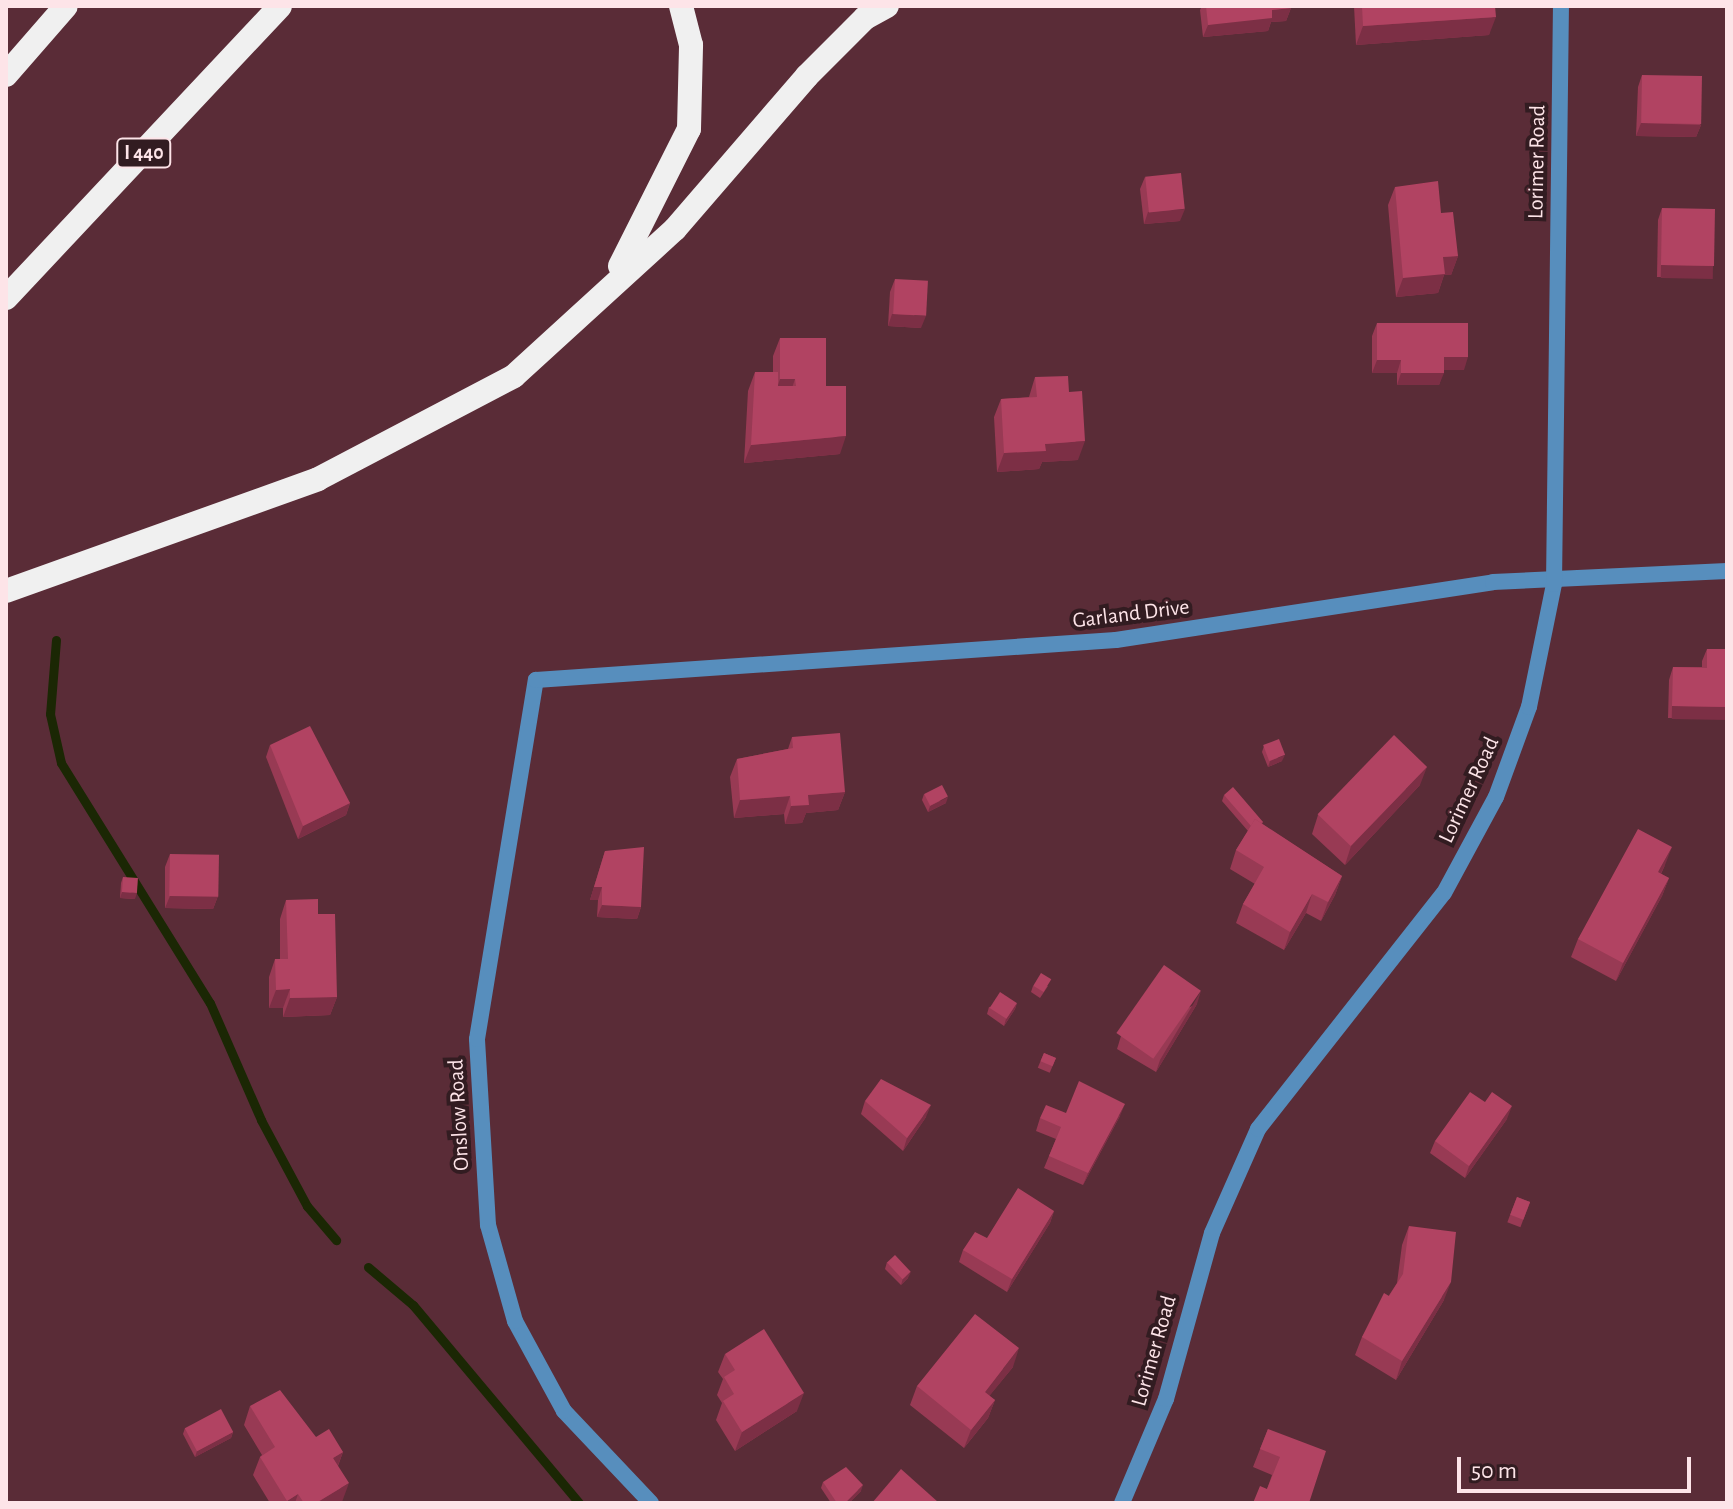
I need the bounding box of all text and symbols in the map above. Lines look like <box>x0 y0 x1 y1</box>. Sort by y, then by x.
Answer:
street label: Lorimer Road <box>1523 105 1551 219</box>
road number: I 440 <box>116 137 172 169</box>
street label: Garland Drive <box>1071 594 1191 634</box>
street label: Lorimer Road <box>1433 733 1505 847</box>
street label: Onslow Road <box>443 1059 475 1171</box>
street label: Lorimer Road <box>1126 1293 1182 1409</box>
scale bar <box>1461 1441 1695 1491</box>
text: 50 m <box>1471 1459 1517 1483</box>

